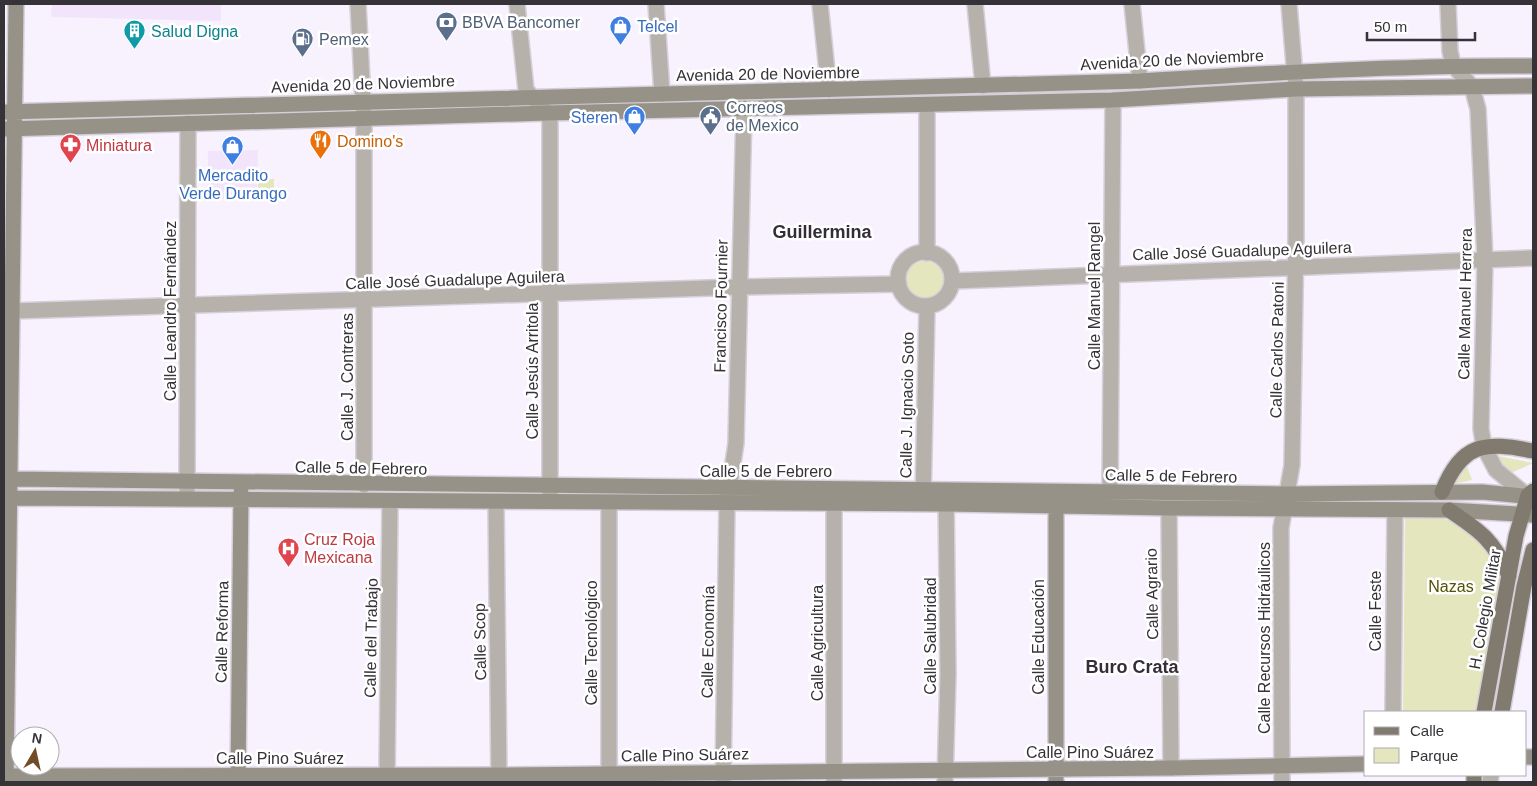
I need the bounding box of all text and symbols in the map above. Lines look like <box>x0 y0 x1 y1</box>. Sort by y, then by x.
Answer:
bank icon: BBVA Bancomer <box>434 10 458 41</box>
scale bar <box>1367 10 1474 42</box>
place label: BBVA Bancomer <box>462 14 581 31</box>
shop icon: Telcel <box>609 14 633 45</box>
place label: Telcel <box>637 18 678 35</box>
text: 50 m <box>1374 18 1407 35</box>
building icon: Salud Digna <box>123 19 147 50</box>
place label: Salud Digna <box>151 23 238 40</box>
fuel station icon: Pemex <box>291 27 315 58</box>
place label: Pemex <box>319 31 369 48</box>
street label: Avenida 20 de Noviembre <box>1080 47 1264 73</box>
street label: Avenida 20 de Noviembre <box>676 64 860 84</box>
street label: Avenida 20 de Noviembre <box>271 72 455 96</box>
place label: Correos de Mexico <box>726 99 799 134</box>
public building icon: Correos de Mexico <box>698 104 722 135</box>
shop icon: Steren <box>622 105 646 136</box>
place label: Steren <box>571 109 618 126</box>
restaurant icon: Domino's <box>309 129 333 160</box>
pharmacy icon: Miniatura <box>58 133 82 164</box>
place label: Domino's <box>337 133 403 150</box>
shop icon: Mercadito Verde Durango <box>221 134 245 165</box>
place label: Miniatura <box>86 137 152 154</box>
place label: Mercadito Verde Durango <box>179 167 287 202</box>
street label: Calle Leandro Fernández <box>162 221 179 401</box>
district label: Guillermina <box>772 222 873 242</box>
street label: Calle Manuel Rangel <box>1086 222 1103 370</box>
street label: Calle Manuel Herrera <box>1455 228 1475 380</box>
street label: Francisco Fournier <box>711 239 731 373</box>
street label: Calle José Guadalupe Aguilera <box>1132 239 1352 263</box>
street label: Calle José Guadalupe Aguilera <box>345 268 565 292</box>
street label: Calle Carlos Patoni <box>1267 281 1287 419</box>
street label: Calle Jesús Arritola <box>524 302 541 439</box>
street label: Calle J. Contreras <box>339 313 356 441</box>
street label: Calle J. Ignacio Soto <box>897 331 917 479</box>
street label: Calle 5 de Febrero <box>295 458 427 478</box>
street label: Calle 5 de Febrero <box>700 463 832 480</box>
street label: Calle 5 de Febrero <box>1105 466 1237 486</box>
place label: Cruz Roja Mexicana <box>304 531 375 566</box>
hospital icon: Cruz Roja Mexicana <box>276 536 300 567</box>
street label: Calle Recursos Hidráulicos <box>1256 542 1273 734</box>
street label: H. Colegio Militar <box>1466 547 1504 670</box>
street label: Calle Agrario <box>1143 548 1161 640</box>
street label: Calle Feste <box>1367 570 1384 651</box>
street label: Calle Salubridad <box>922 577 939 695</box>
street label: Calle del Trabajo <box>361 578 381 698</box>
park label: Nazas <box>1428 578 1474 595</box>
street label: Calle Educación <box>1030 579 1047 695</box>
street label: Calle Tecnológico <box>583 580 600 706</box>
street label: Calle Reforma <box>213 581 231 683</box>
street label: Calle Economía <box>699 585 717 699</box>
street label: Calle Agricultura <box>809 585 826 701</box>
street label: Calle Scop <box>471 603 489 681</box>
district label: Buro Crata <box>1085 657 1179 677</box>
legend <box>1364 711 1527 776</box>
text: Calle <box>1410 722 1444 739</box>
north arrow <box>10 726 60 776</box>
text: N <box>31 729 43 747</box>
street label: Calle Pino Suárez <box>1026 744 1154 761</box>
street label: Calle Pino Suárez <box>621 745 749 765</box>
text: Parque <box>1410 747 1458 764</box>
street label: Calle Pino Suárez <box>216 750 344 767</box>

